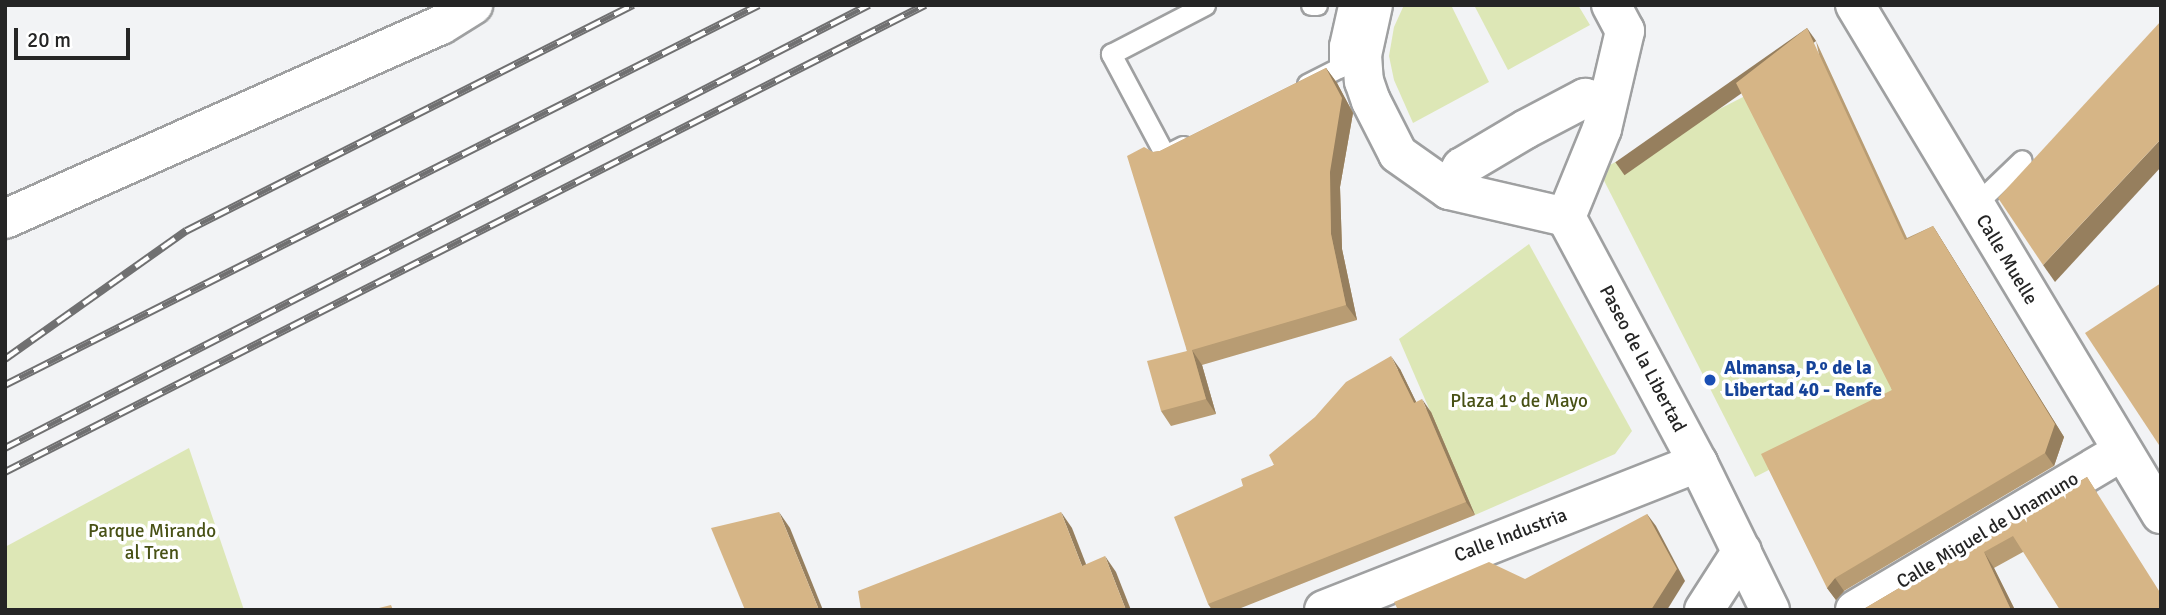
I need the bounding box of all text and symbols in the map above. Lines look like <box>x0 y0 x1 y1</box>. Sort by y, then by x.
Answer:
scale bar <box>18 14 133 58</box>
text: 20 m <box>27 27 71 53</box>
street label: Calle Muelle <box>1970 211 2042 309</box>
street label: Paseo de la Libertad <box>1594 282 1690 436</box>
place label: Almansa, P.º de la Libertad 40 - Renfe <box>1724 358 1882 402</box>
marker: Almansa, P.º de la Libertad 40 - Renfe <box>1702 372 1718 388</box>
park label: Plaza 1º de Mayo <box>1450 391 1588 413</box>
street label: Calle Miguel de Unamuno <box>1893 468 2083 594</box>
street label: Calle Industria <box>1451 504 1571 568</box>
park label: Parque Mirando al Tren <box>88 521 216 565</box>

